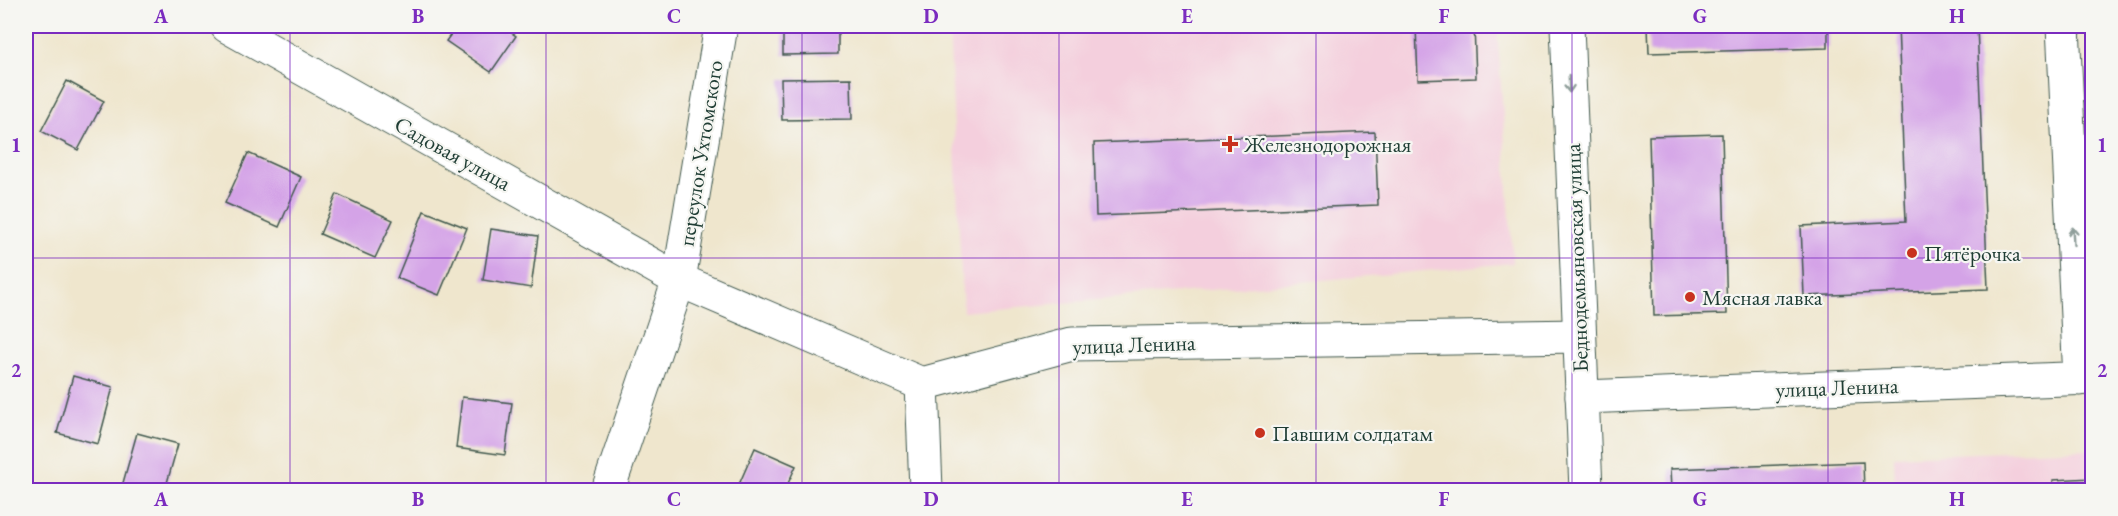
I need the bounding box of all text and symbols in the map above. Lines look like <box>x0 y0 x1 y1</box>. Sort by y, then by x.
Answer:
text: A <box>153 3 169 29</box>
text: B <box>412 3 424 29</box>
text: C <box>667 3 681 29</box>
text: D <box>923 3 939 29</box>
text: E <box>1181 3 1193 29</box>
text: F <box>1439 3 1450 29</box>
text: G <box>1693 3 1707 29</box>
text: H <box>1949 3 1965 29</box>
street label: переулок Ухтомского <box>671 58 730 248</box>
one-way arrow <box>1564 73 1575 93</box>
street label: Садовая улица <box>389 109 516 197</box>
place label: Железнодорожная <box>1243 130 1411 159</box>
text: 1 <box>11 132 21 158</box>
text: 1 <box>2097 132 2107 158</box>
marker: Железнодорожная <box>1221 135 1239 153</box>
street label: Беднодемьяновская улица <box>1558 143 1595 373</box>
one-way arrow <box>2068 227 2079 247</box>
place label: Пятёрочка <box>1924 239 2021 268</box>
marker: Пятёрочка <box>1905 246 1919 260</box>
place label: Мясная лавка <box>1702 283 1823 312</box>
marker: Мясная лавка <box>1683 290 1697 304</box>
street label: улица Ленина <box>1072 328 1196 361</box>
text: 2 <box>11 357 22 383</box>
text: 2 <box>2097 357 2108 383</box>
street label: улица Ленина <box>1775 371 1899 404</box>
place label: Павшим солдатам <box>1272 419 1433 448</box>
marker: Павшим солдатам <box>1253 426 1267 440</box>
text: A <box>153 486 169 512</box>
text: B <box>412 486 424 512</box>
text: C <box>667 486 681 512</box>
text: D <box>923 486 939 512</box>
text: E <box>1181 486 1193 512</box>
text: F <box>1439 486 1450 512</box>
text: G <box>1693 486 1707 512</box>
text: H <box>1949 486 1965 512</box>

